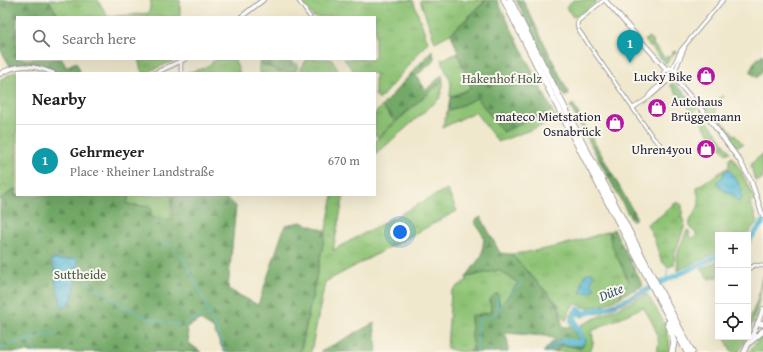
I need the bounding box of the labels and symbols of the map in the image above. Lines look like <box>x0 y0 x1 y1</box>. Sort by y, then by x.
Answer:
pin: 1 <box>617 30 643 63</box>
shop icon: Lucky Bike <box>695 65 717 87</box>
place label: Lucky Bike <box>634 67 692 86</box>
park label: Hakenhof Holz <box>462 69 542 88</box>
place label: Autohaus Brüggemann <box>671 92 742 126</box>
shop icon: Autohaus Brüggemann <box>646 97 668 119</box>
place label: mateco Mietstation Osnabrück <box>495 107 602 141</box>
shop icon: mateco Mietstation Osnabrück <box>604 112 626 134</box>
shop icon: Uhren4you <box>695 138 717 160</box>
place label: Uhren4you <box>631 140 692 159</box>
your location <box>390 222 410 242</box>
park label: Suttheide <box>54 265 106 284</box>
water label: Düte <box>595 278 627 307</box>

